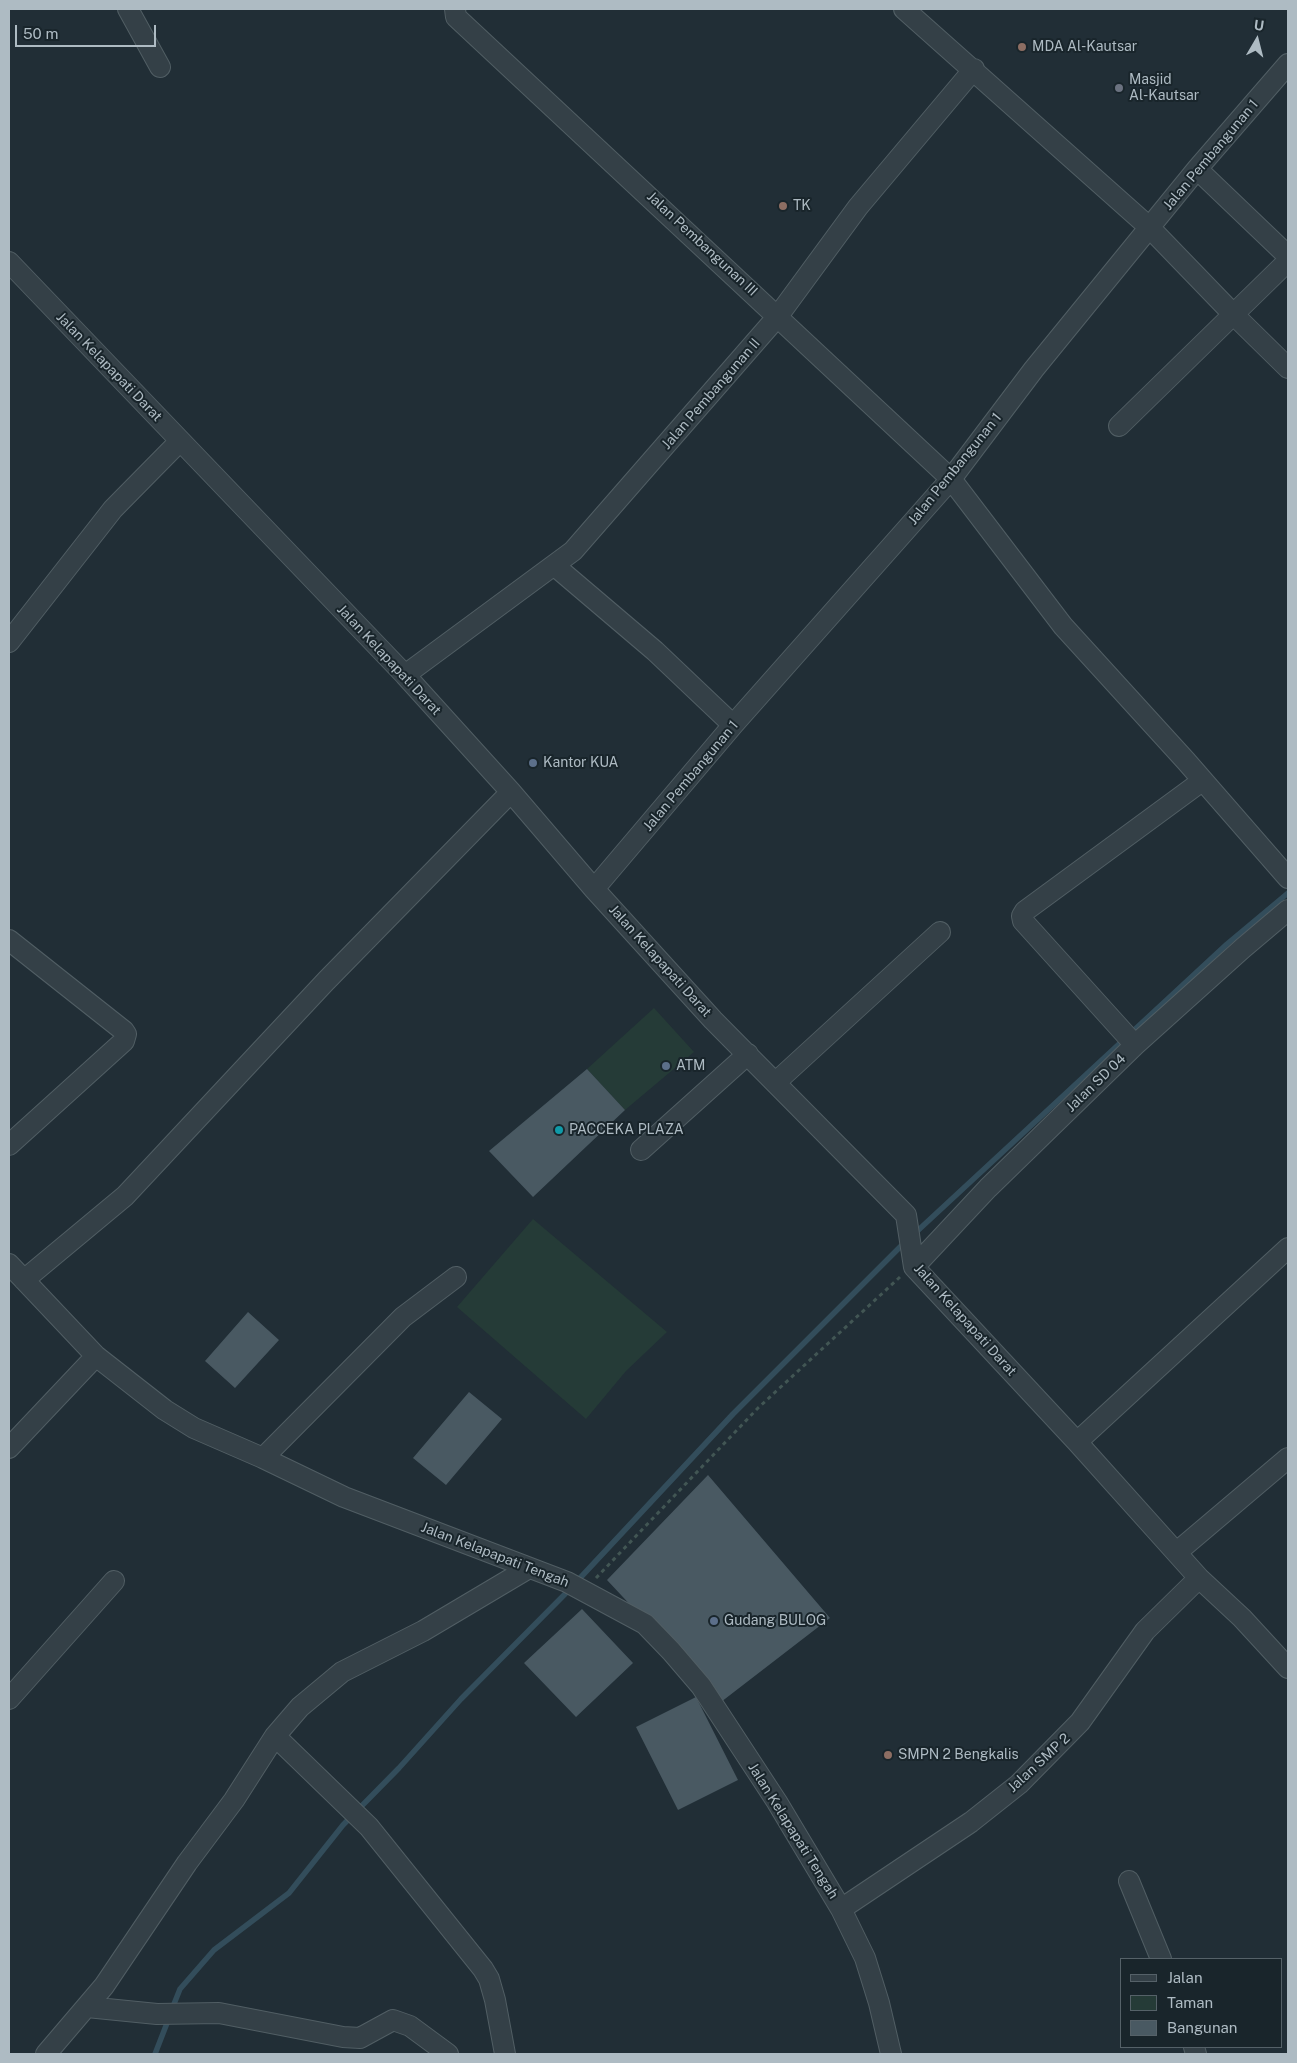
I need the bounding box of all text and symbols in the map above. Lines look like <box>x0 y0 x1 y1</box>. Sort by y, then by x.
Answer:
scale bar <box>18 15 159 47</box>
north arrow <box>1232 15 1282 65</box>
text: U <box>1253 17 1265 34</box>
text: 50 m <box>23 25 58 42</box>
place label: MDA Al-Kautsar <box>1032 39 1137 55</box>
marker: MDA Al-Kautsar <box>1016 41 1028 53</box>
place label: Masjid Al-Kautsar <box>1129 72 1199 104</box>
marker: Masjid Al-Kautsar <box>1113 82 1125 94</box>
street label: Jalan Pembangunan 1 <box>1160 96 1262 214</box>
street label: Jalan Pembangunan III <box>643 188 761 300</box>
place label: TK <box>793 198 811 214</box>
marker: TK <box>777 200 789 212</box>
street label: Jalan Kelapapati Darat <box>53 309 165 425</box>
street label: Jalan Pembangunan II <box>658 335 764 453</box>
street label: Jalan Pembangunan 1 <box>905 410 1005 528</box>
street label: Jalan Kelapapati Darat <box>333 601 445 719</box>
street label: Jalan Pembangunan 1 <box>640 717 742 835</box>
place label: Kantor KUA <box>543 755 619 771</box>
marker: Kantor KUA <box>527 757 539 769</box>
street label: Jalan Kelapapati Darat <box>605 901 715 1021</box>
street label: Jalan SD 04 <box>1063 1050 1129 1116</box>
place label: ATM <box>676 1058 705 1074</box>
marker: ATM <box>660 1060 672 1072</box>
place label: PACCEKA PLAZA <box>569 1122 684 1138</box>
marker: PACCEKA PLAZA <box>553 1124 565 1136</box>
street label: Jalan Kelapapati Darat <box>910 1260 1020 1380</box>
street label: Jalan Kelapapati Tengah <box>419 1519 571 1591</box>
place label: Gudang BULOG <box>724 1613 826 1629</box>
marker: Gudang BULOG <box>708 1615 720 1627</box>
street label: Jalan SMP 2 <box>1004 1730 1074 1796</box>
place label: SMPN 2 Bengkalis <box>898 1747 1019 1763</box>
marker: SMPN 2 Bengkalis <box>882 1749 894 1761</box>
street label: Jalan Kelapapati Tengah <box>744 1760 842 1902</box>
legend <box>1120 1958 1282 2048</box>
text: Jalan <box>1167 1969 1203 1986</box>
text: Taman <box>1167 1994 1213 2011</box>
text: Bangunan <box>1167 2019 1238 2036</box>

